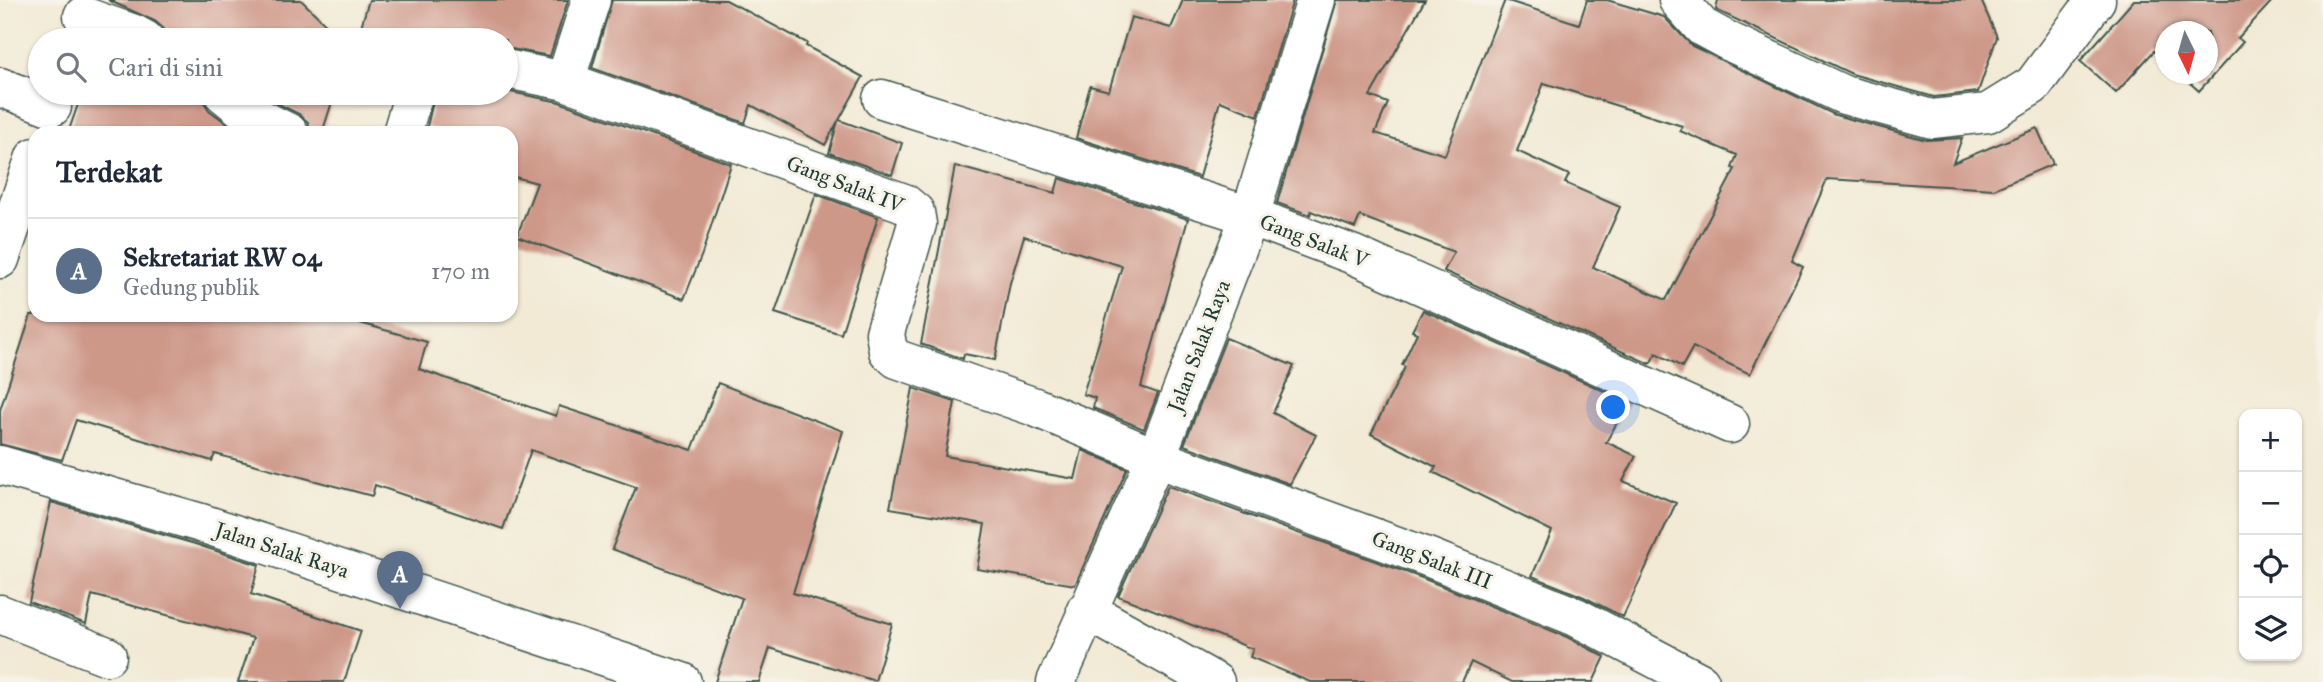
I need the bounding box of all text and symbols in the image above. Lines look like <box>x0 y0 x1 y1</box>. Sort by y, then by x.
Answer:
north arrow <box>2155 21 2218 84</box>
search box <box>28 28 518 105</box>
icon: search <box>52 48 90 86</box>
text: Cari di sini <box>108 51 223 83</box>
street label: Gang Salak IV <box>783 150 909 219</box>
text: Terdekat <box>56 154 162 190</box>
street label: Gang Salak V <box>1256 208 1373 274</box>
text: Sekretariat RW 04 <box>123 241 321 273</box>
text: A <box>71 257 87 285</box>
text: 170 m <box>431 257 490 285</box>
text: Gedung publik <box>123 273 259 301</box>
street label: Jalan Salak Raya <box>1161 276 1236 417</box>
your location <box>1596 390 1630 424</box>
map controls <box>2239 409 2302 661</box>
button: + <box>2239 409 2302 472</box>
button: − <box>2239 472 2302 535</box>
street label: Jalan Salak Raya <box>210 516 352 584</box>
street label: Gang Salak III <box>1368 525 1496 595</box>
button: locate <box>2239 535 2302 598</box>
pin: A <box>377 551 423 609</box>
button: layers <box>2239 598 2302 661</box>

